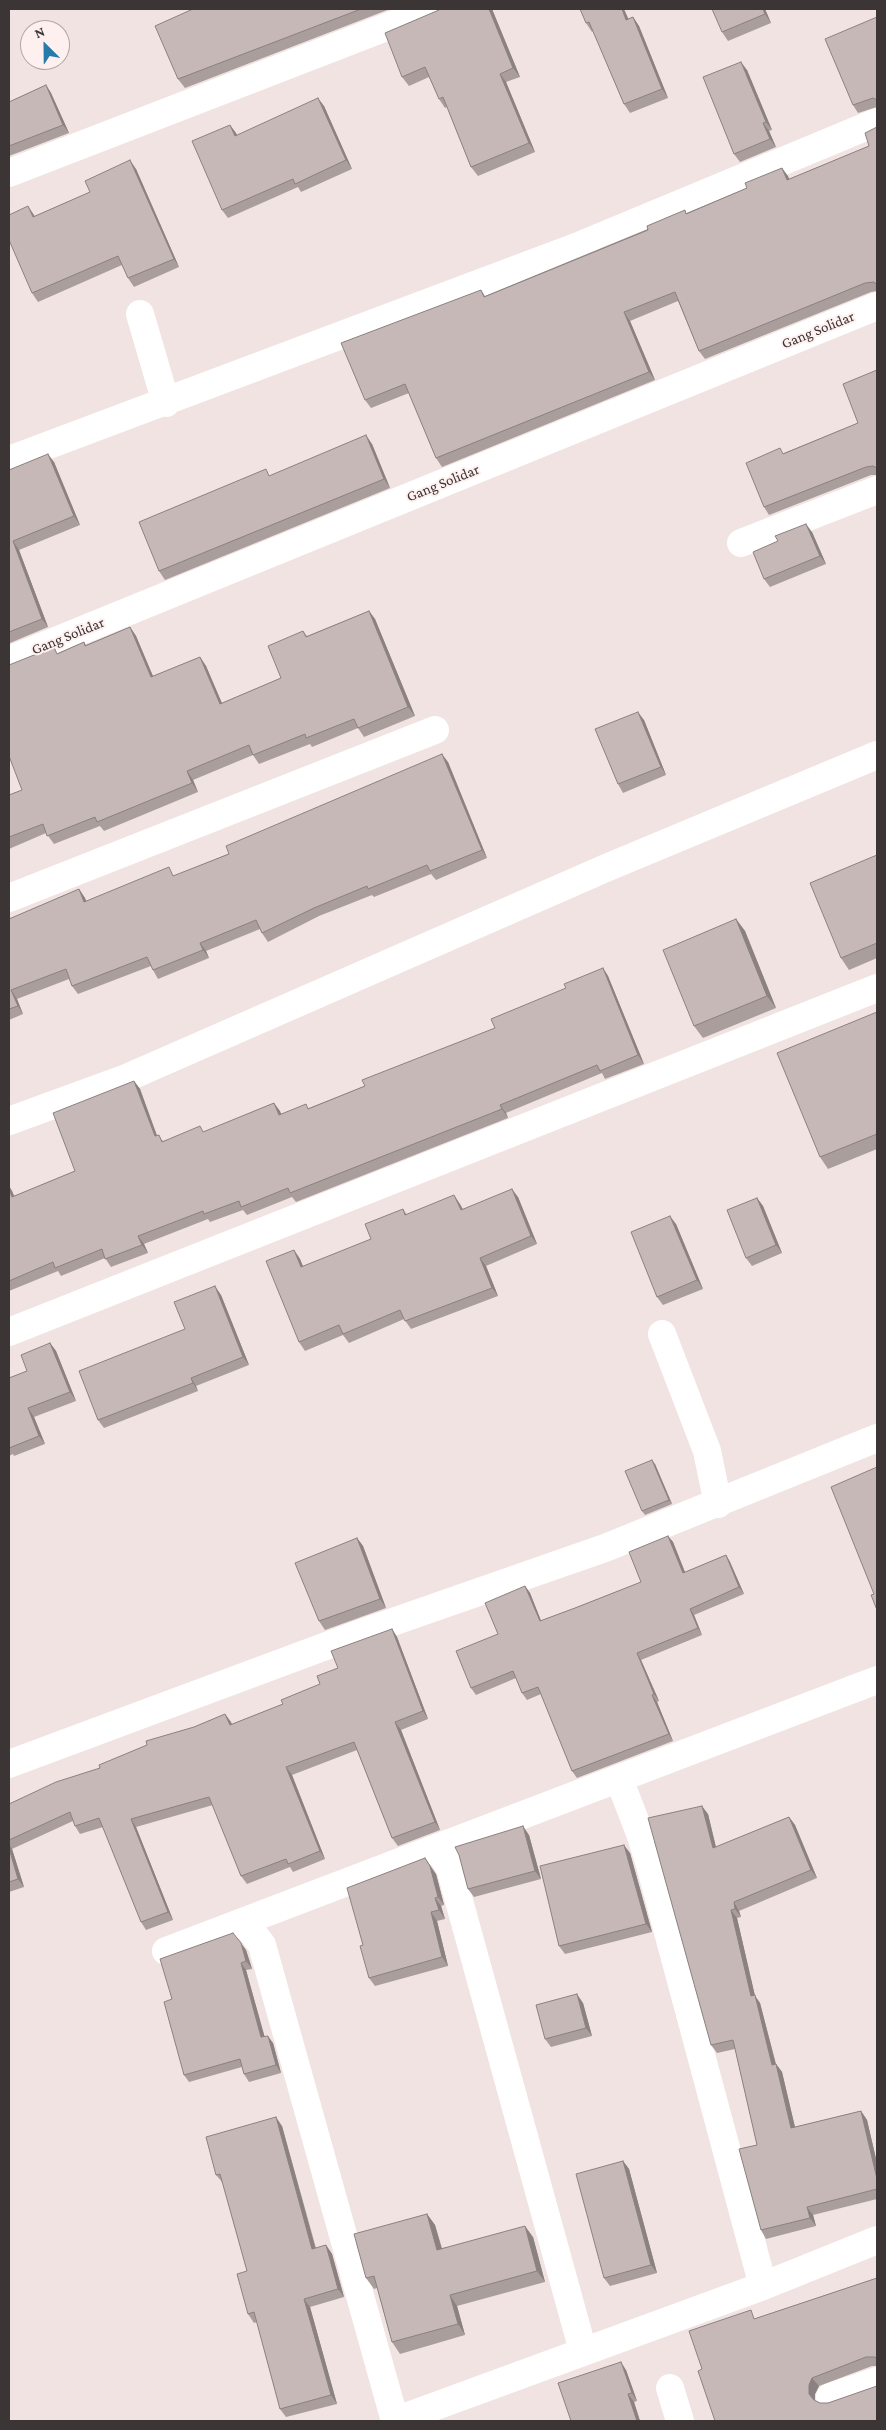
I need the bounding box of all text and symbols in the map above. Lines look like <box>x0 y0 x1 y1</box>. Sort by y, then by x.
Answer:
north arrow <box>20 20 70 70</box>
text: N <box>32 23 47 41</box>
street label: Gang Solidar <box>779 307 857 353</box>
street label: Gang Solidar <box>404 460 482 506</box>
street label: Gang Solidar <box>29 613 107 659</box>

